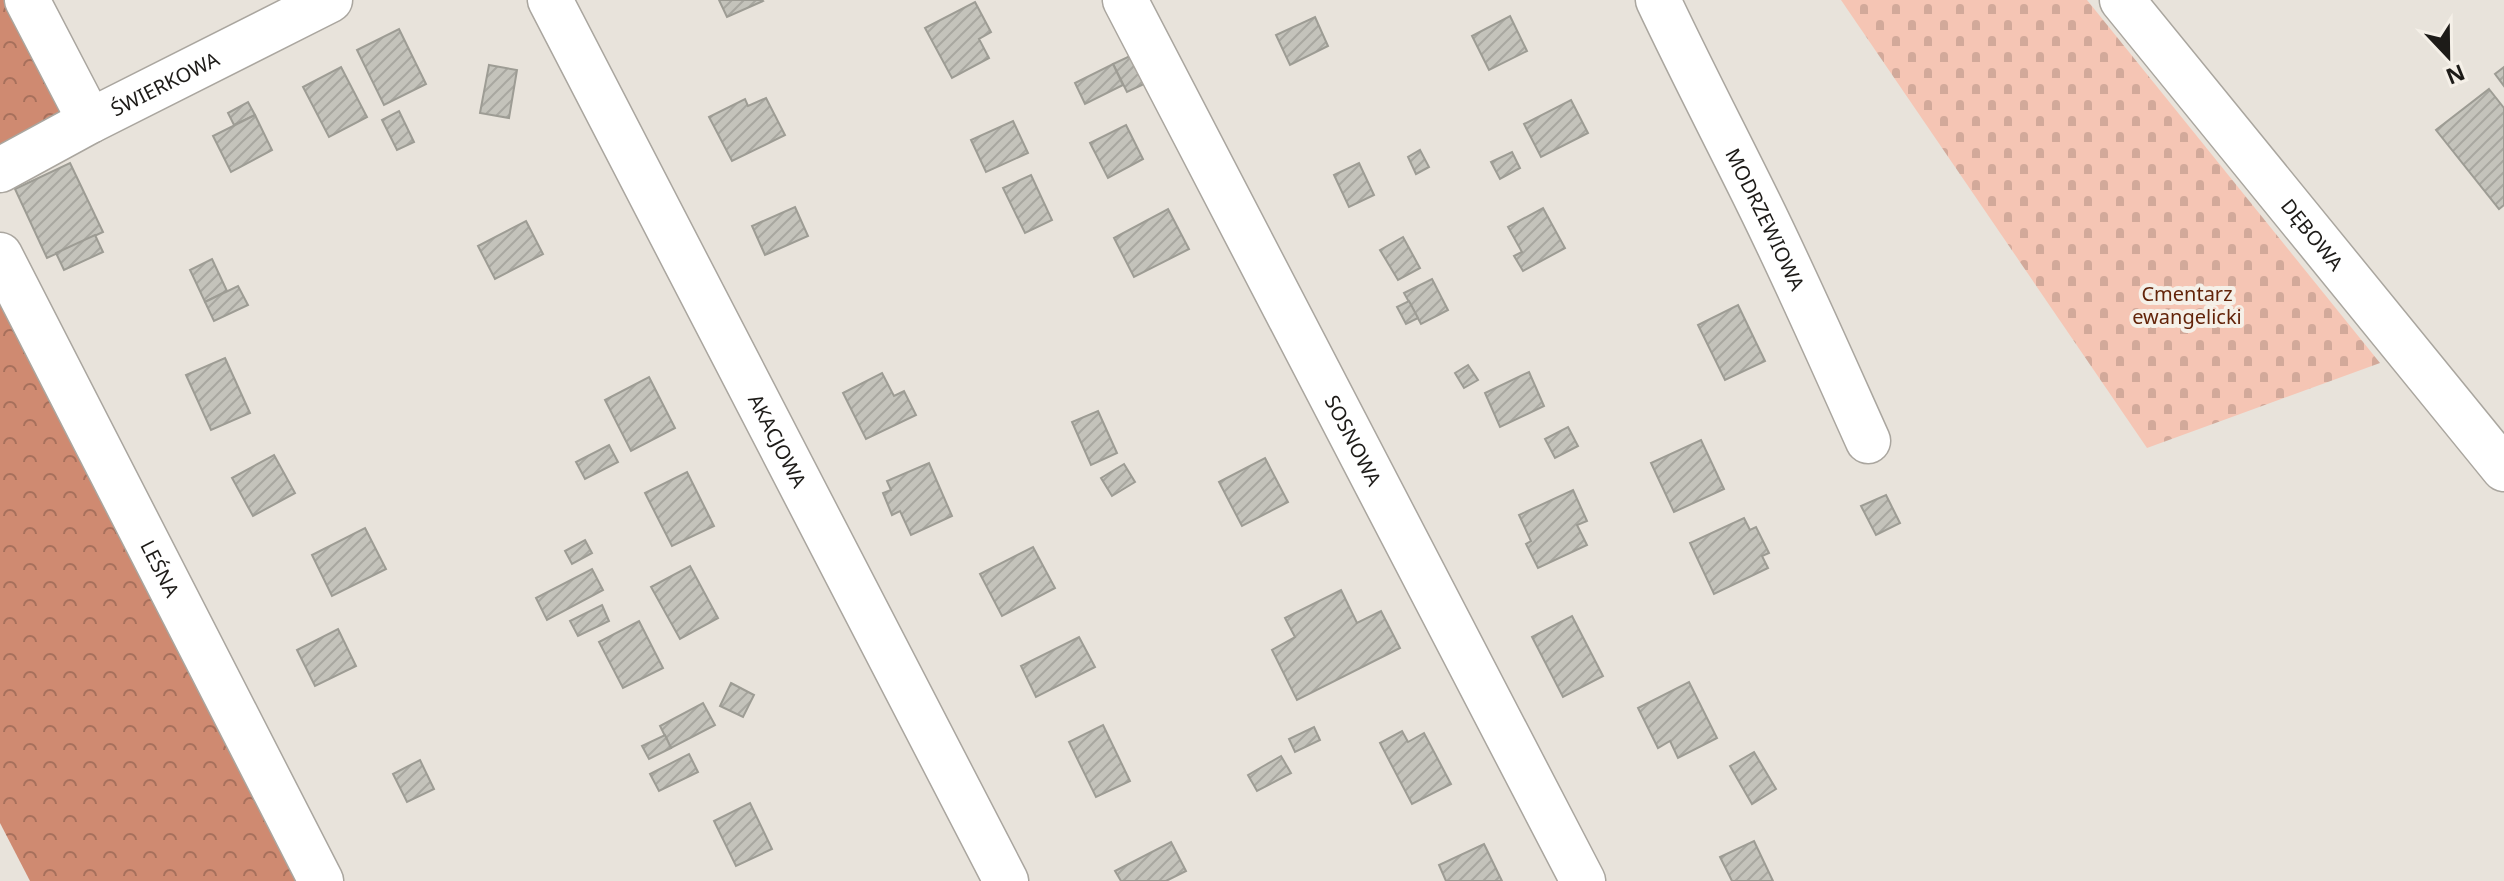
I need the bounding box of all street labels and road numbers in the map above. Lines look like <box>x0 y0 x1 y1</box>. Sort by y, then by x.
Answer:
street label: ŚWIERKOWA <box>106 45 224 122</box>
street label: MODRZEWIOWA <box>1720 143 1812 295</box>
street label: DĘBOWA <box>2275 193 2350 276</box>
street label: AKACJOWA <box>743 389 813 492</box>
street label: SOSNOWA <box>1319 390 1389 490</box>
street label: LEŚNA <box>135 535 187 602</box>

